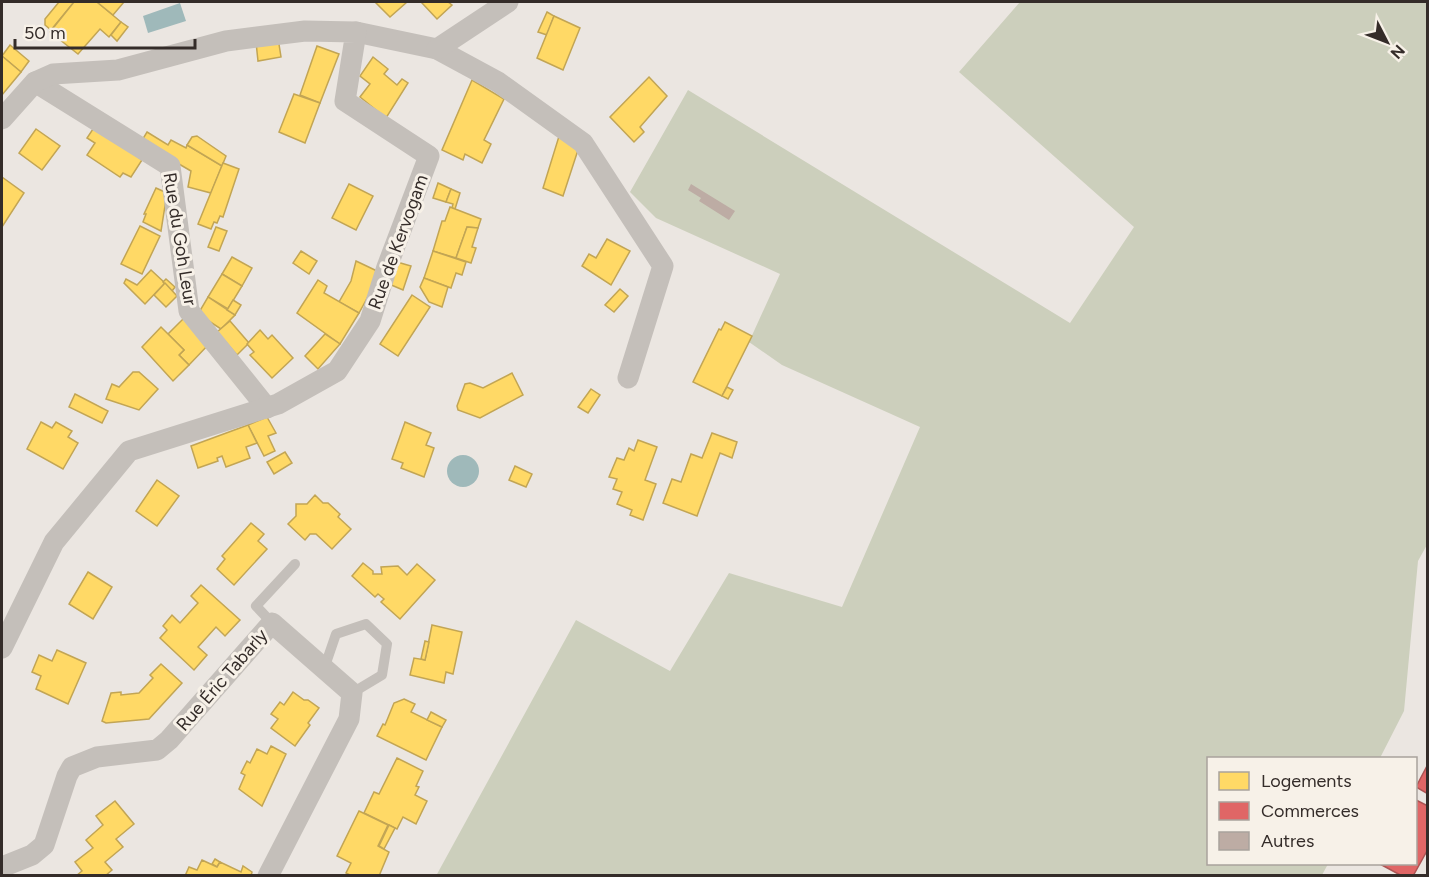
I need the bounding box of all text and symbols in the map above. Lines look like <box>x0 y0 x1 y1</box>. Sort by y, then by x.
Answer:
scale bar <box>15 12 195 50</box>
north arrow <box>1357 12 1417 72</box>
text: 50 m <box>24 22 66 44</box>
text: N <box>1387 41 1409 63</box>
street label: Rue du Goh Leur <box>159 171 201 307</box>
street label: Rue de Kervogam <box>363 172 433 312</box>
street label: Rue Éric Tabarly <box>172 624 273 735</box>
legend <box>1207 757 1417 865</box>
text: Logements <box>1261 770 1352 792</box>
text: Commerces <box>1261 800 1359 822</box>
text: Autres <box>1261 830 1314 852</box>

